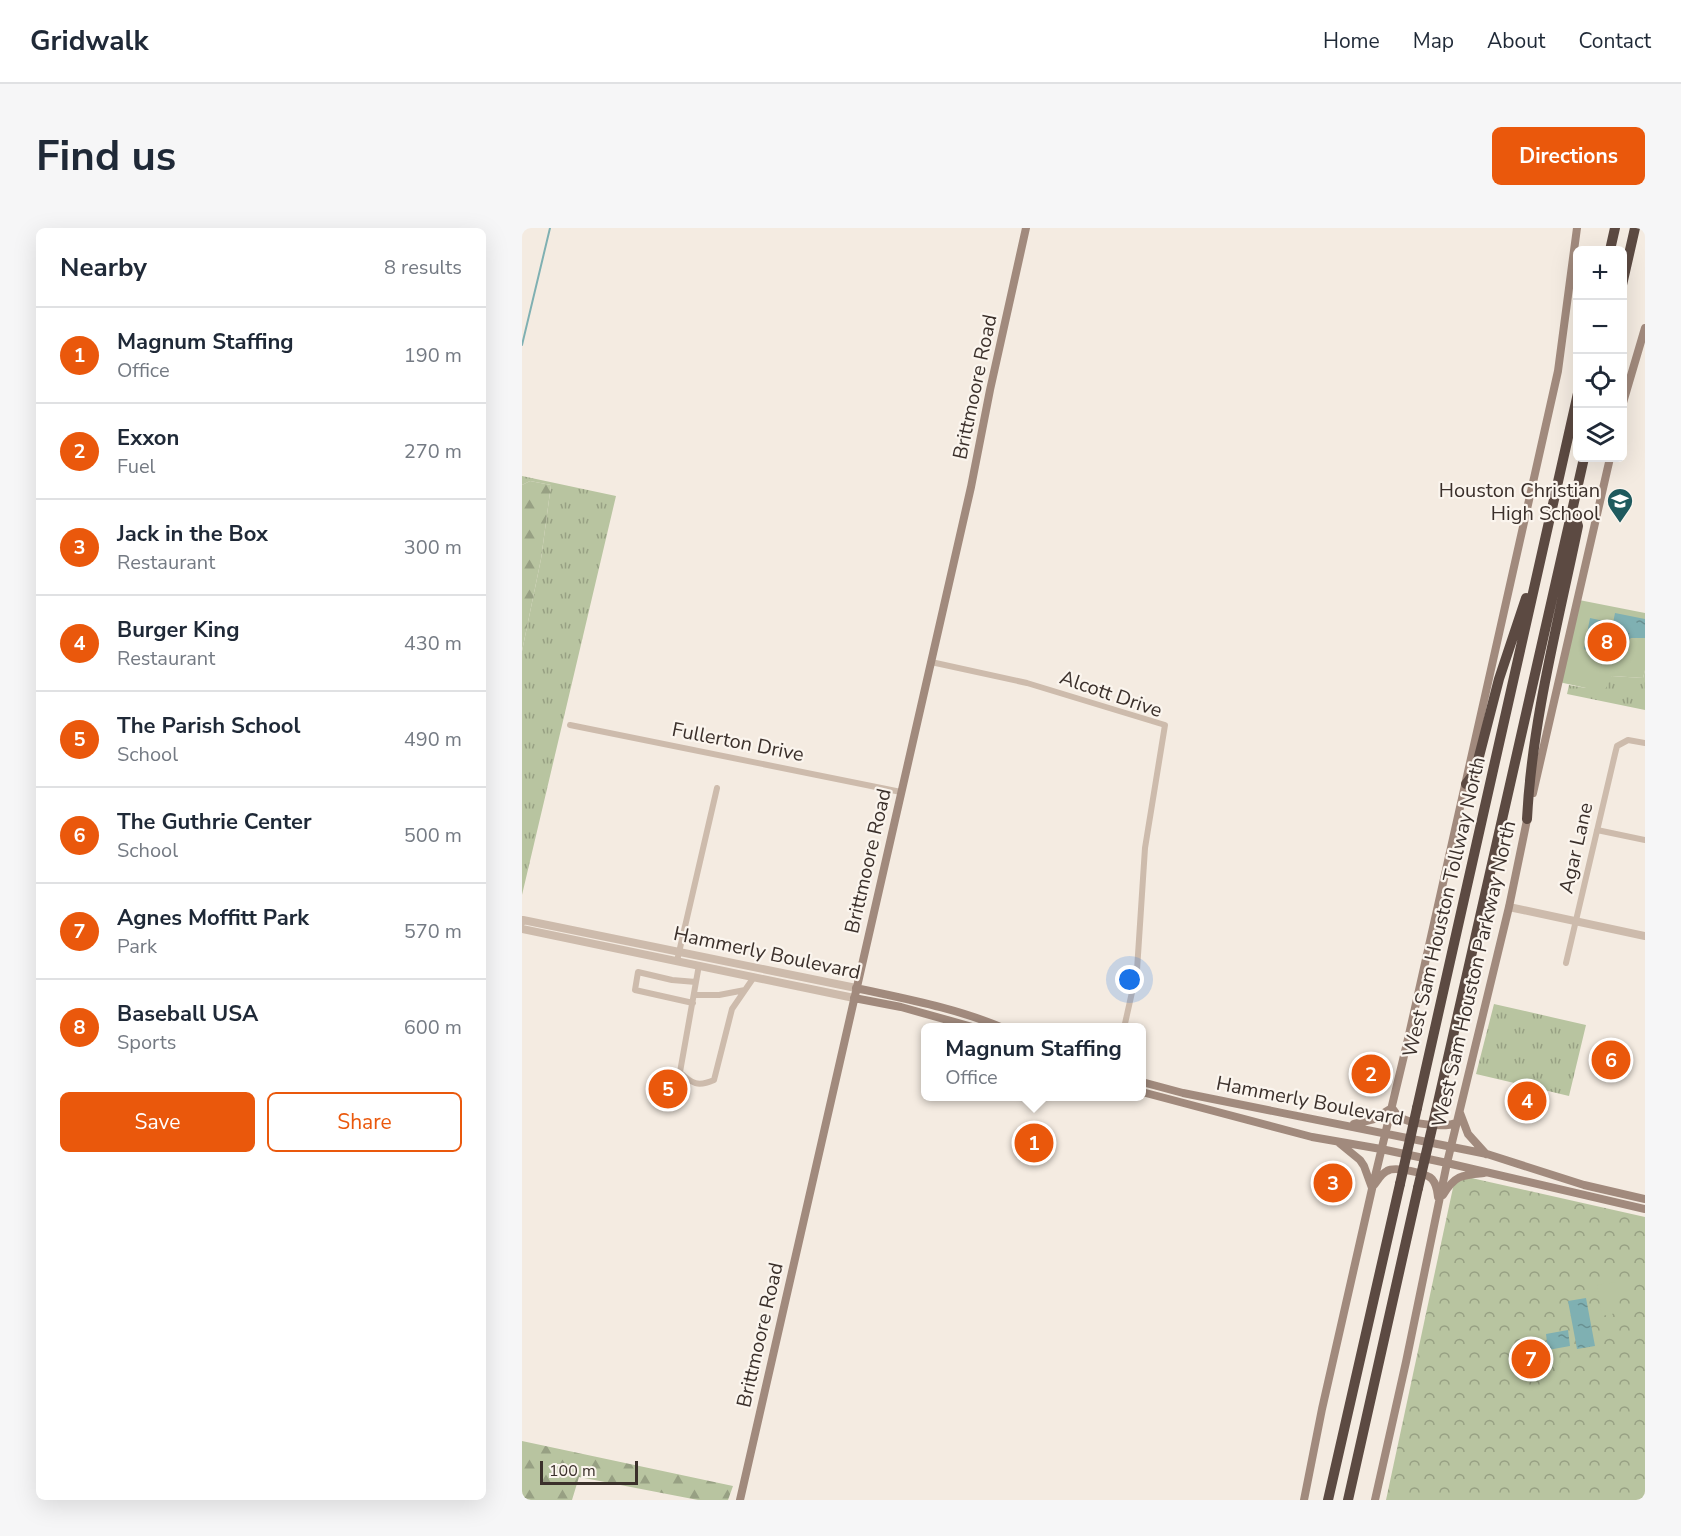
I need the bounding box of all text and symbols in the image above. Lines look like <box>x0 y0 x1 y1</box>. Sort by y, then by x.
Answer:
text: Gridwalk <box>30 22 148 60</box>
text: Home <box>1323 27 1380 55</box>
text: Map <box>1413 27 1454 55</box>
text: About <box>1487 27 1545 55</box>
text: Contact <box>1578 27 1651 55</box>
button: Directions <box>1492 127 1645 185</box>
text: Find us <box>36 128 176 185</box>
map controls <box>1573 246 1627 462</box>
button: + <box>1573 246 1627 300</box>
text: Nearby <box>60 250 147 285</box>
text: 8 results <box>384 254 462 281</box>
button: − <box>1573 300 1627 354</box>
street label: Brittmoore Road <box>946 312 1004 462</box>
text: Magnum Staffing <box>117 327 294 357</box>
text: 1 <box>74 342 86 369</box>
text: 190 m <box>404 342 462 369</box>
button: locate <box>1573 354 1627 408</box>
text: Office <box>117 357 170 384</box>
button: layers <box>1573 408 1627 462</box>
text: Exxon <box>117 423 179 453</box>
text: 2 <box>74 438 86 465</box>
text: 270 m <box>404 438 462 465</box>
text: Fuel <box>117 453 156 480</box>
place label: Houston Christian High School <box>1439 477 1600 527</box>
school or university icon: Houston Christian High School <box>1605 486 1635 524</box>
text: Jack in the Box <box>117 519 268 549</box>
text: 3 <box>74 534 86 561</box>
text: 300 m <box>404 534 462 561</box>
text: Restaurant <box>117 549 215 576</box>
text: Burger King <box>117 615 239 645</box>
pin: 8 <box>1588 620 1626 664</box>
text: 4 <box>74 630 86 657</box>
text: 430 m <box>404 630 462 657</box>
text: Restaurant <box>117 645 215 672</box>
street label: Alcott Drive <box>1056 664 1166 724</box>
text: The Parish School <box>117 711 301 741</box>
street label: Fullerton Drive <box>670 716 806 768</box>
text: 5 <box>74 726 86 753</box>
text: 490 m <box>404 726 462 753</box>
text: School <box>117 741 178 768</box>
street label: West Sam Houston Tollway North <box>1396 754 1492 1060</box>
street label: Brittmoore Road <box>838 786 898 936</box>
street label: Agar Lane <box>1552 800 1600 896</box>
text: The Guthrie Center <box>117 807 312 837</box>
street label: West Sam Houston Parkway North <box>1426 818 1522 1130</box>
text: 6 <box>74 822 86 849</box>
text: 500 m <box>404 822 462 849</box>
text: School <box>117 837 178 864</box>
text: Agnes Moffitt Park <box>117 903 309 933</box>
text: 7 <box>74 918 86 945</box>
text: 570 m <box>404 918 462 945</box>
street label: Hammerly Boulevard <box>671 920 863 986</box>
text: Park <box>117 933 157 960</box>
your location <box>1115 965 1144 994</box>
text: Baseball USA <box>117 999 258 1029</box>
text: 8 <box>74 1014 86 1041</box>
text: 600 m <box>404 1014 462 1041</box>
popup <box>921 1023 1146 1101</box>
text: Sports <box>117 1029 176 1056</box>
text: Magnum Staffing <box>945 1034 1122 1064</box>
pin: 6 <box>1592 1038 1630 1082</box>
pin: 2 <box>1352 1052 1390 1096</box>
text: Office <box>945 1064 998 1091</box>
pin: 5 <box>648 1066 688 1112</box>
street label: Hammerly Boulevard <box>1214 1070 1406 1132</box>
pin: 4 <box>1508 1078 1546 1124</box>
button: Save <box>60 1092 255 1152</box>
button: Share <box>267 1092 462 1152</box>
pin: 1 <box>1014 1120 1054 1166</box>
pin: 3 <box>1314 1160 1352 1206</box>
street label: Brittmoore Road <box>730 1260 790 1410</box>
pin: 7 <box>1512 1336 1550 1382</box>
scale bar <box>540 1458 638 1486</box>
text: 100 m <box>549 1460 596 1482</box>

